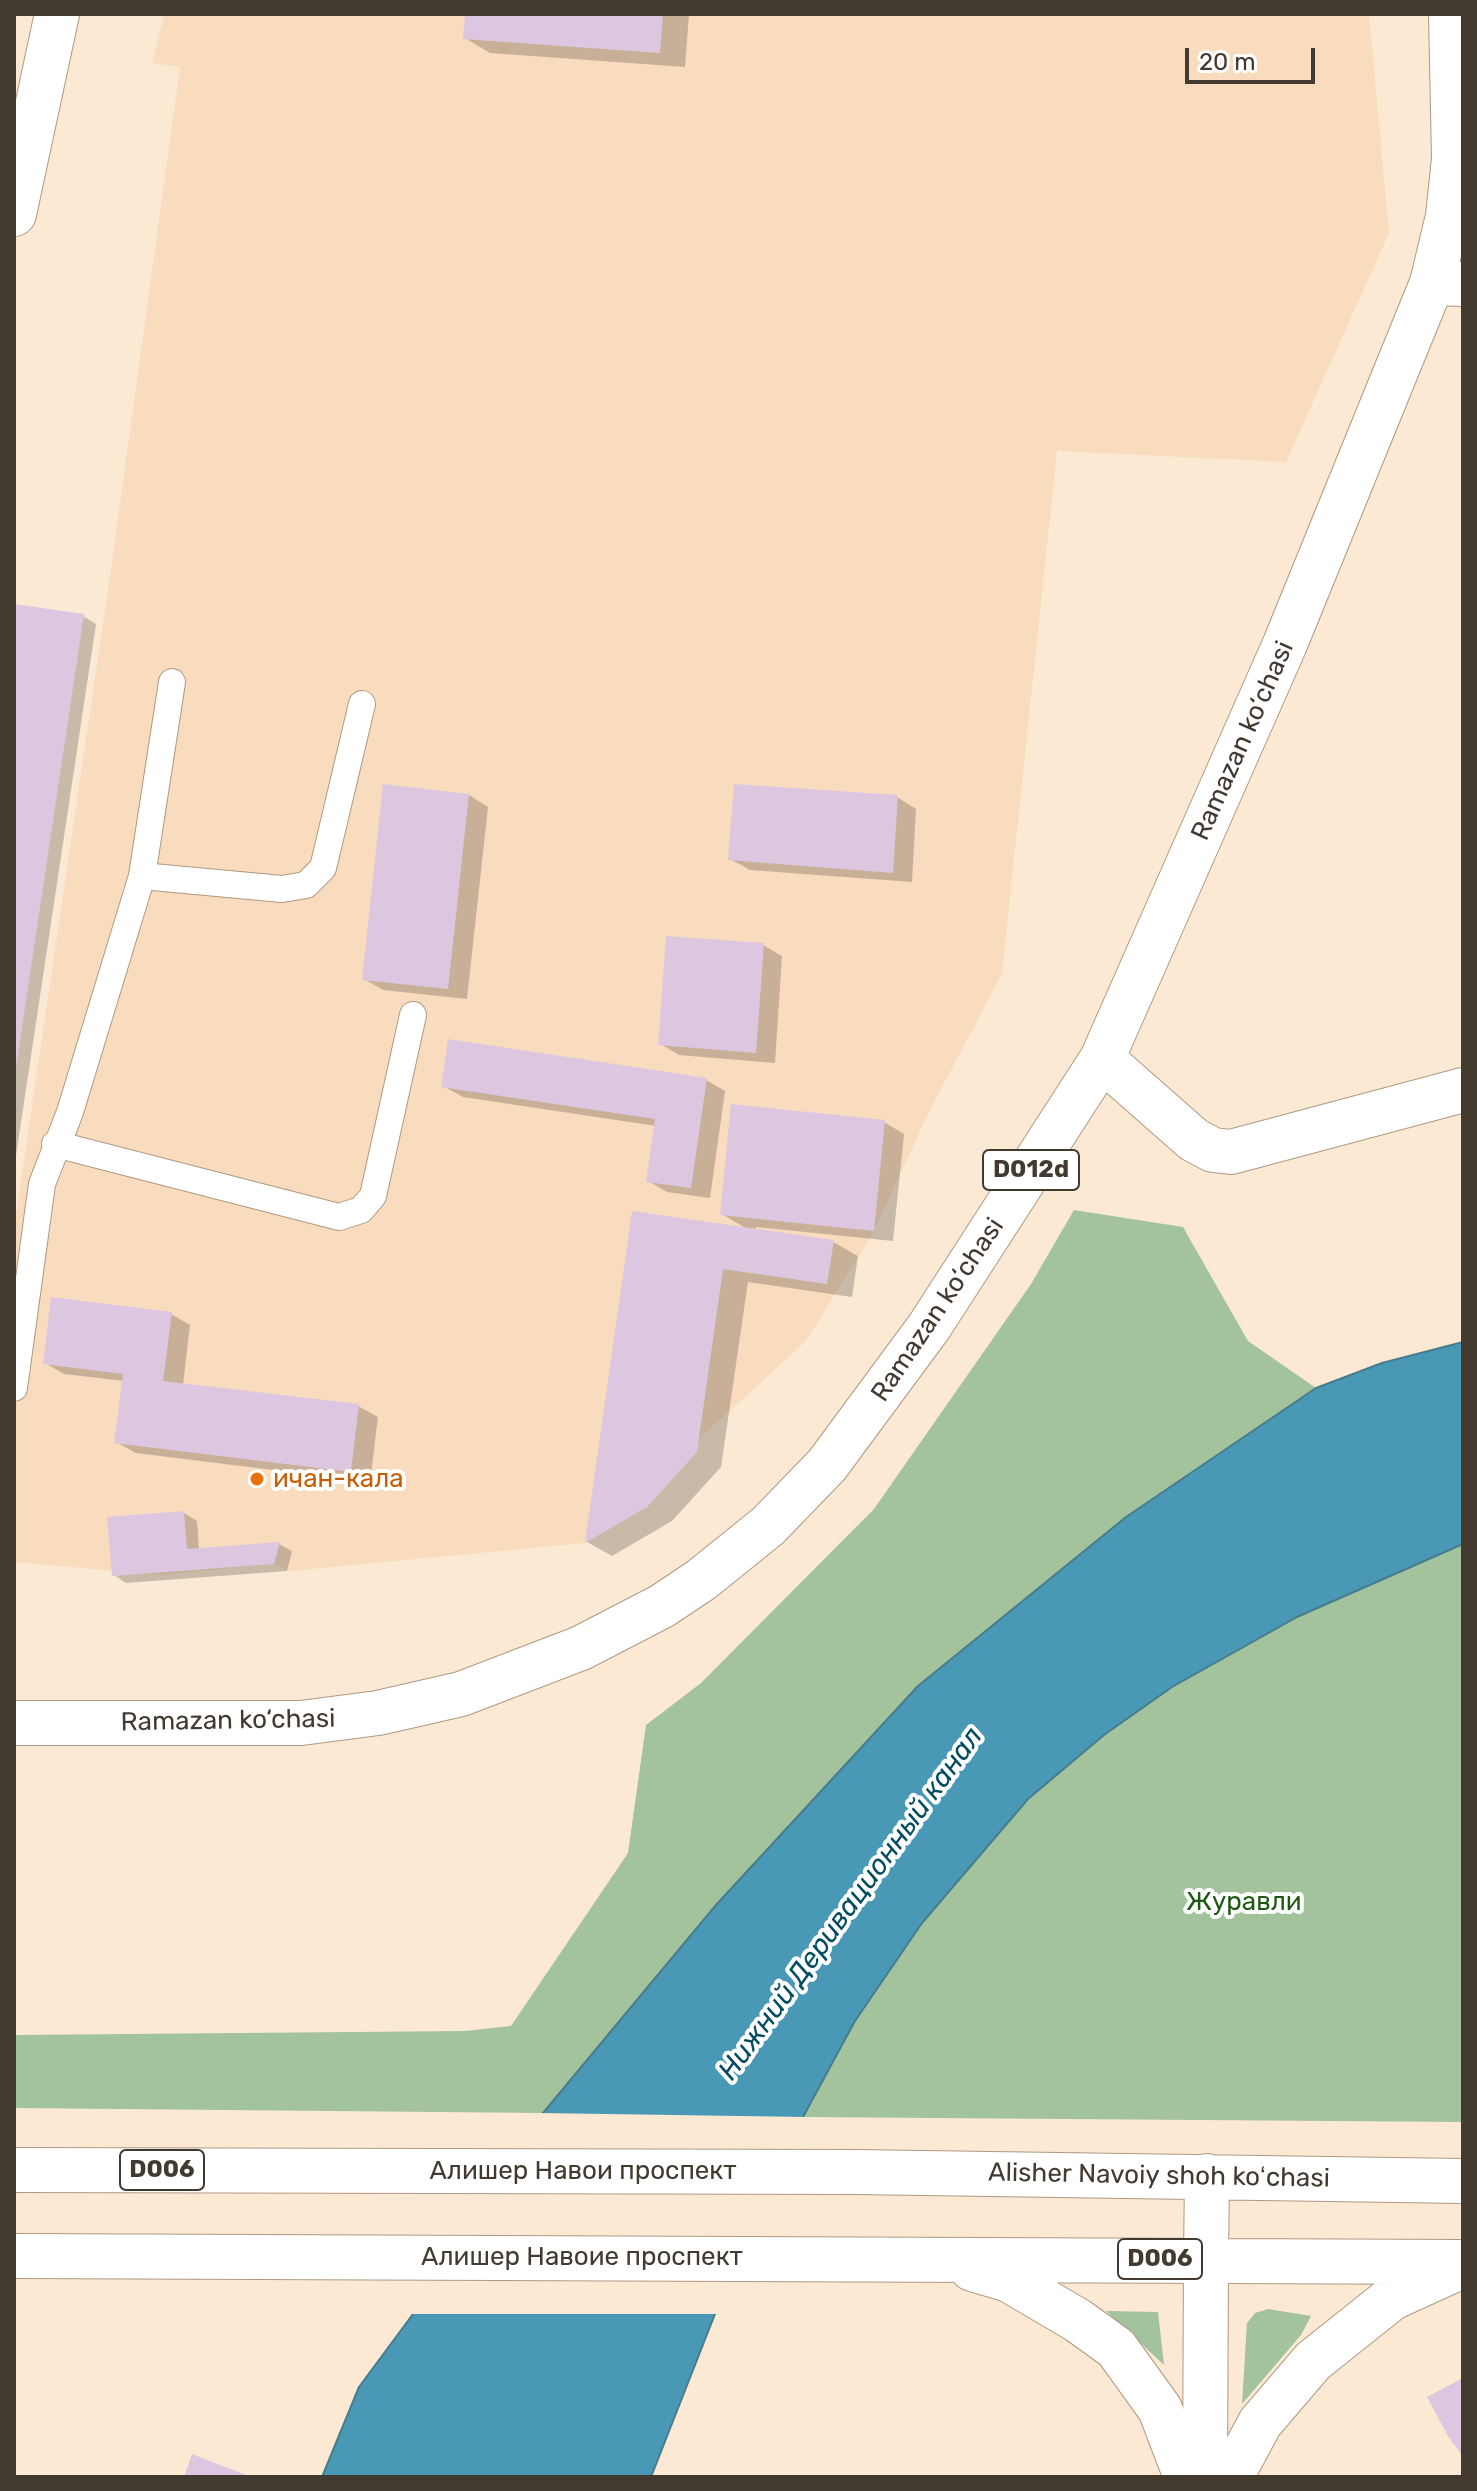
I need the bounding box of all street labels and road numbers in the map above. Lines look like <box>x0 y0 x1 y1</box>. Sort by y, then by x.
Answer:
street label: Ramazan ko‘chasi <box>1185 637 1301 845</box>
road number: D012d <box>983 1150 1079 1190</box>
street label: Ramazan ko‘chasi <box>865 1212 1011 1408</box>
street label: Ramazan ko‘chasi <box>120 1704 336 1738</box>
road number: D006 <box>120 2150 204 2190</box>
street label: Алишер Навои проспект <box>429 2155 737 2187</box>
street label: Alisher Navoiy shoh koʻchasi <box>988 2157 1330 2195</box>
road number: D006 <box>1118 2239 1202 2279</box>
street label: Алишер Навоие проспект <box>421 2241 743 2273</box>

